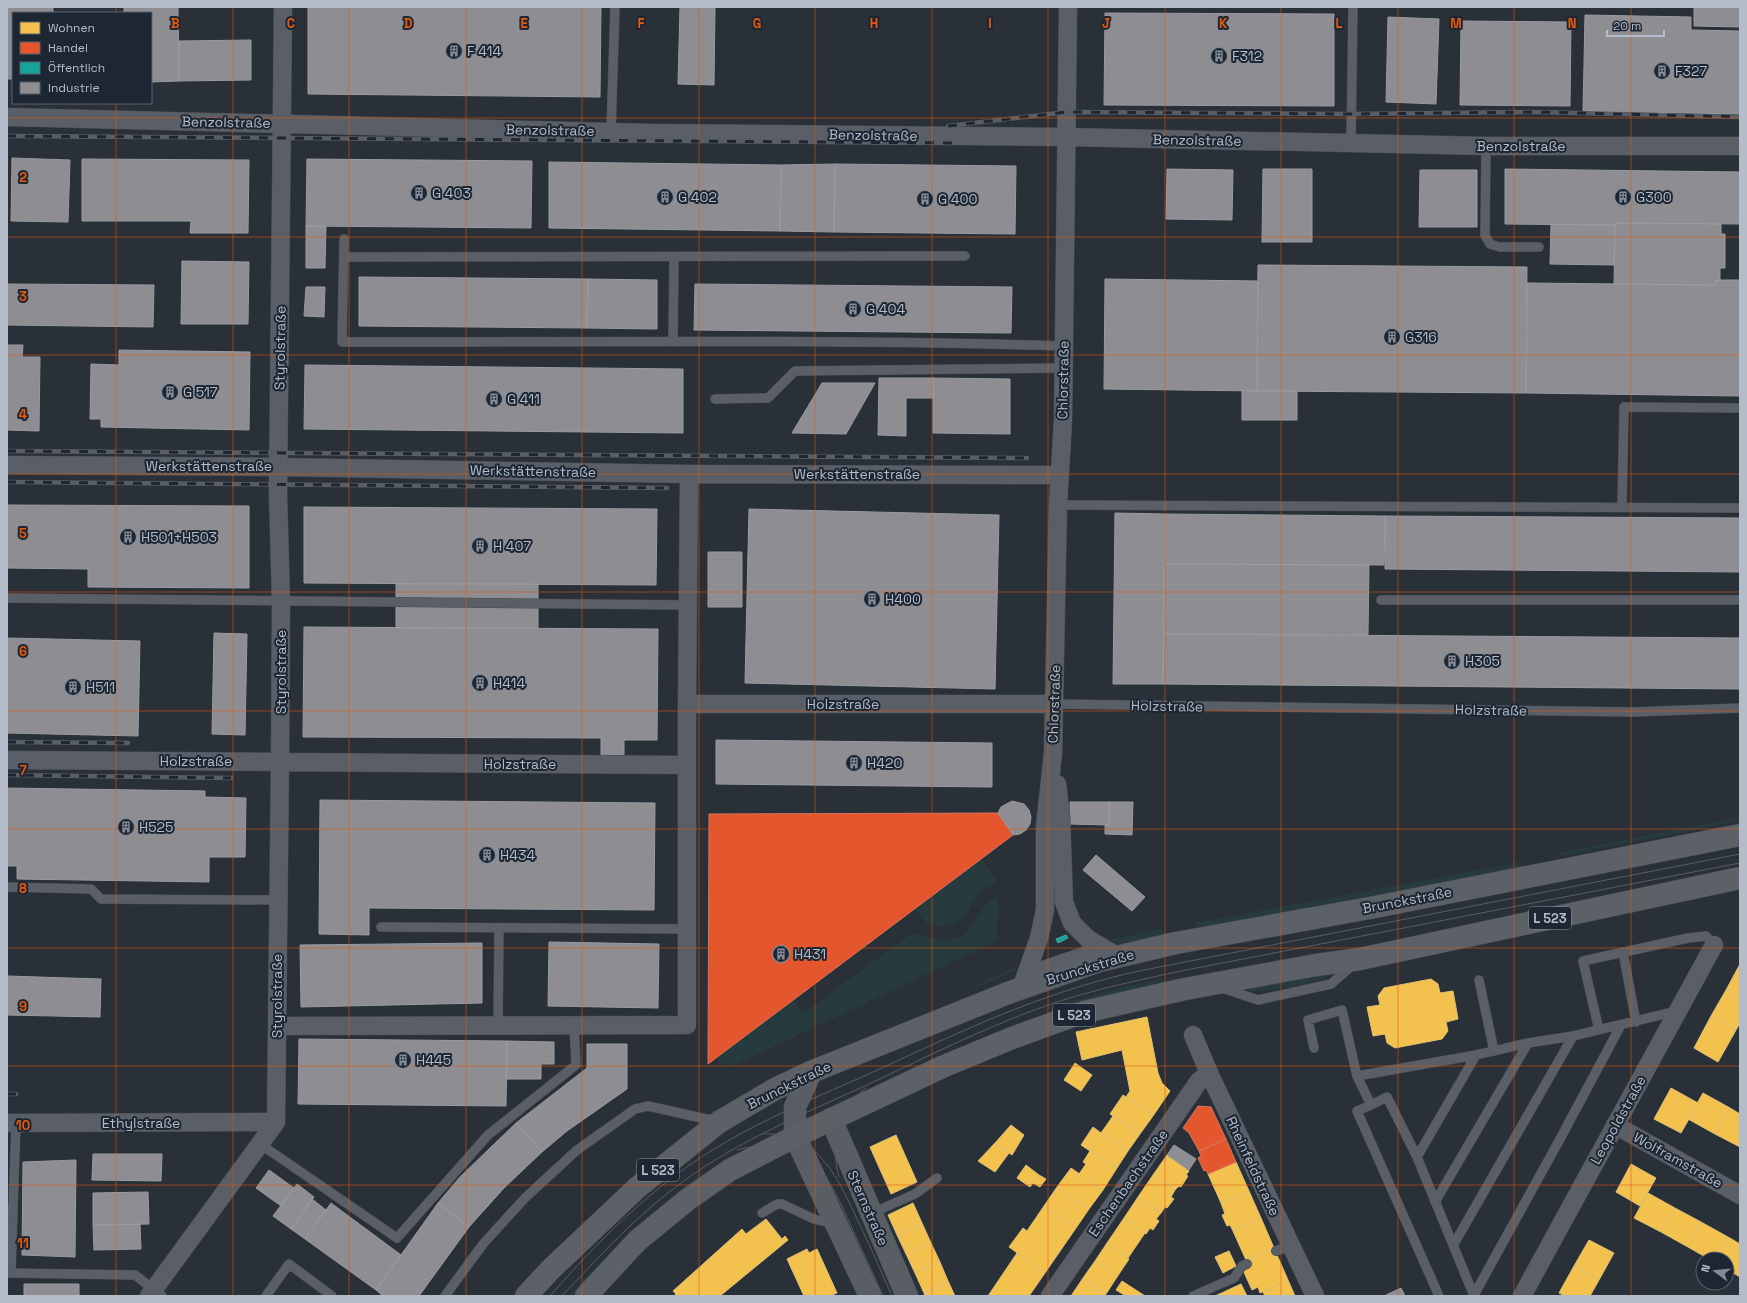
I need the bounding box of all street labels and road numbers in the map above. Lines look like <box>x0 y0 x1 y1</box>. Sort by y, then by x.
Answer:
street label: Benzolstraße <box>181 112 271 132</box>
street label: Benzolstraße <box>505 120 595 140</box>
street label: Benzolstraße <box>828 125 918 145</box>
street label: Benzolstraße <box>1152 130 1242 150</box>
street label: Benzolstraße <box>1476 137 1566 155</box>
street label: Styrolstraße <box>270 306 290 390</box>
street label: Chlorstraße <box>1053 341 1073 419</box>
street label: Werkstättenstraße <box>146 457 272 475</box>
street label: Werkstättenstraße <box>470 461 596 481</box>
street label: Werkstättenstraße <box>794 465 920 483</box>
street label: Styrolstraße <box>272 630 290 714</box>
street label: Chlorstraße <box>1044 664 1064 744</box>
street label: Holzstraße <box>807 695 879 713</box>
street label: Holzstraße <box>1131 696 1203 716</box>
street label: Holzstraße <box>1455 700 1527 720</box>
street label: Holzstraße <box>160 752 232 770</box>
street label: Holzstraße <box>484 755 556 773</box>
street label: Brunckstraße <box>1360 882 1454 918</box>
road number: L 523 <box>1529 907 1571 929</box>
street label: Brunckstraße <box>1044 945 1136 989</box>
street label: Styrolstraße <box>268 954 286 1038</box>
road number: L 523 <box>1053 1004 1095 1026</box>
street label: Brunckstraße <box>744 1057 834 1113</box>
street label: Leopoldstraße <box>1586 1073 1650 1167</box>
street label: Rheinfeldstraße <box>1222 1113 1284 1219</box>
street label: Ethylstraße <box>102 1114 180 1132</box>
street label: Eschenbachstraße <box>1084 1126 1172 1240</box>
street label: Wolframstraße <box>1630 1128 1726 1192</box>
road number: L 523 <box>637 1159 679 1181</box>
street label: Sternstraße <box>843 1167 893 1249</box>

